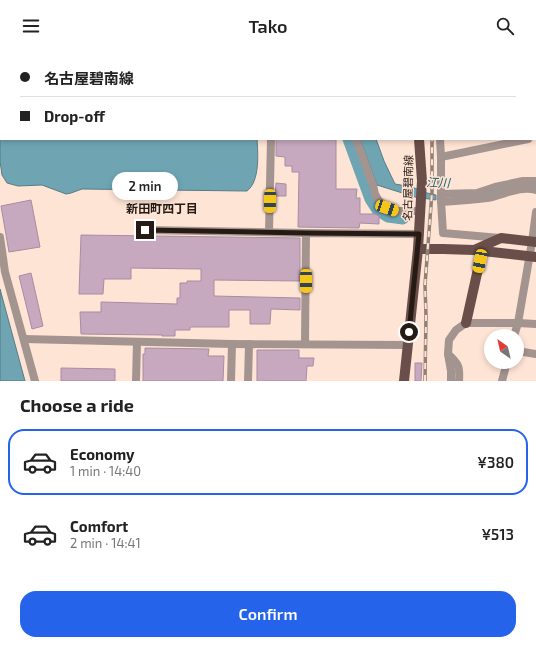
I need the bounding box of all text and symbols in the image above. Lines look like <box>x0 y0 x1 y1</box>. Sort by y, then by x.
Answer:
icon: menu <box>20 15 42 37</box>
text: Tako <box>249 15 287 37</box>
icon: search <box>494 15 516 37</box>
text: 名古屋碧南線 <box>44 69 134 87</box>
text: Drop-off <box>44 107 105 125</box>
street label: 名古屋碧南線 <box>400 155 415 221</box>
callout: 2 min <box>112 172 178 200</box>
water label: 江川 <box>426 175 452 189</box>
text: 2 min <box>129 178 161 194</box>
car <box>264 189 276 213</box>
car <box>374 198 400 218</box>
district label: 新田町四丁目 <box>126 201 198 215</box>
route end <box>136 221 154 239</box>
car <box>472 248 488 274</box>
car <box>300 269 312 293</box>
route start <box>400 323 418 341</box>
north arrow <box>484 329 524 369</box>
map controls <box>484 329 524 369</box>
text: Choose a ride <box>20 394 134 416</box>
icon: car <box>22 444 58 480</box>
text: Economy <box>70 445 135 463</box>
text: ¥380 <box>477 453 514 471</box>
text: 1 min · 14:40 <box>70 463 141 479</box>
icon: car <box>22 516 58 552</box>
text: Comfort <box>70 517 128 535</box>
text: ¥513 <box>481 525 514 543</box>
text: 2 min · 14:41 <box>70 535 141 551</box>
button: Confirm <box>20 591 516 637</box>

